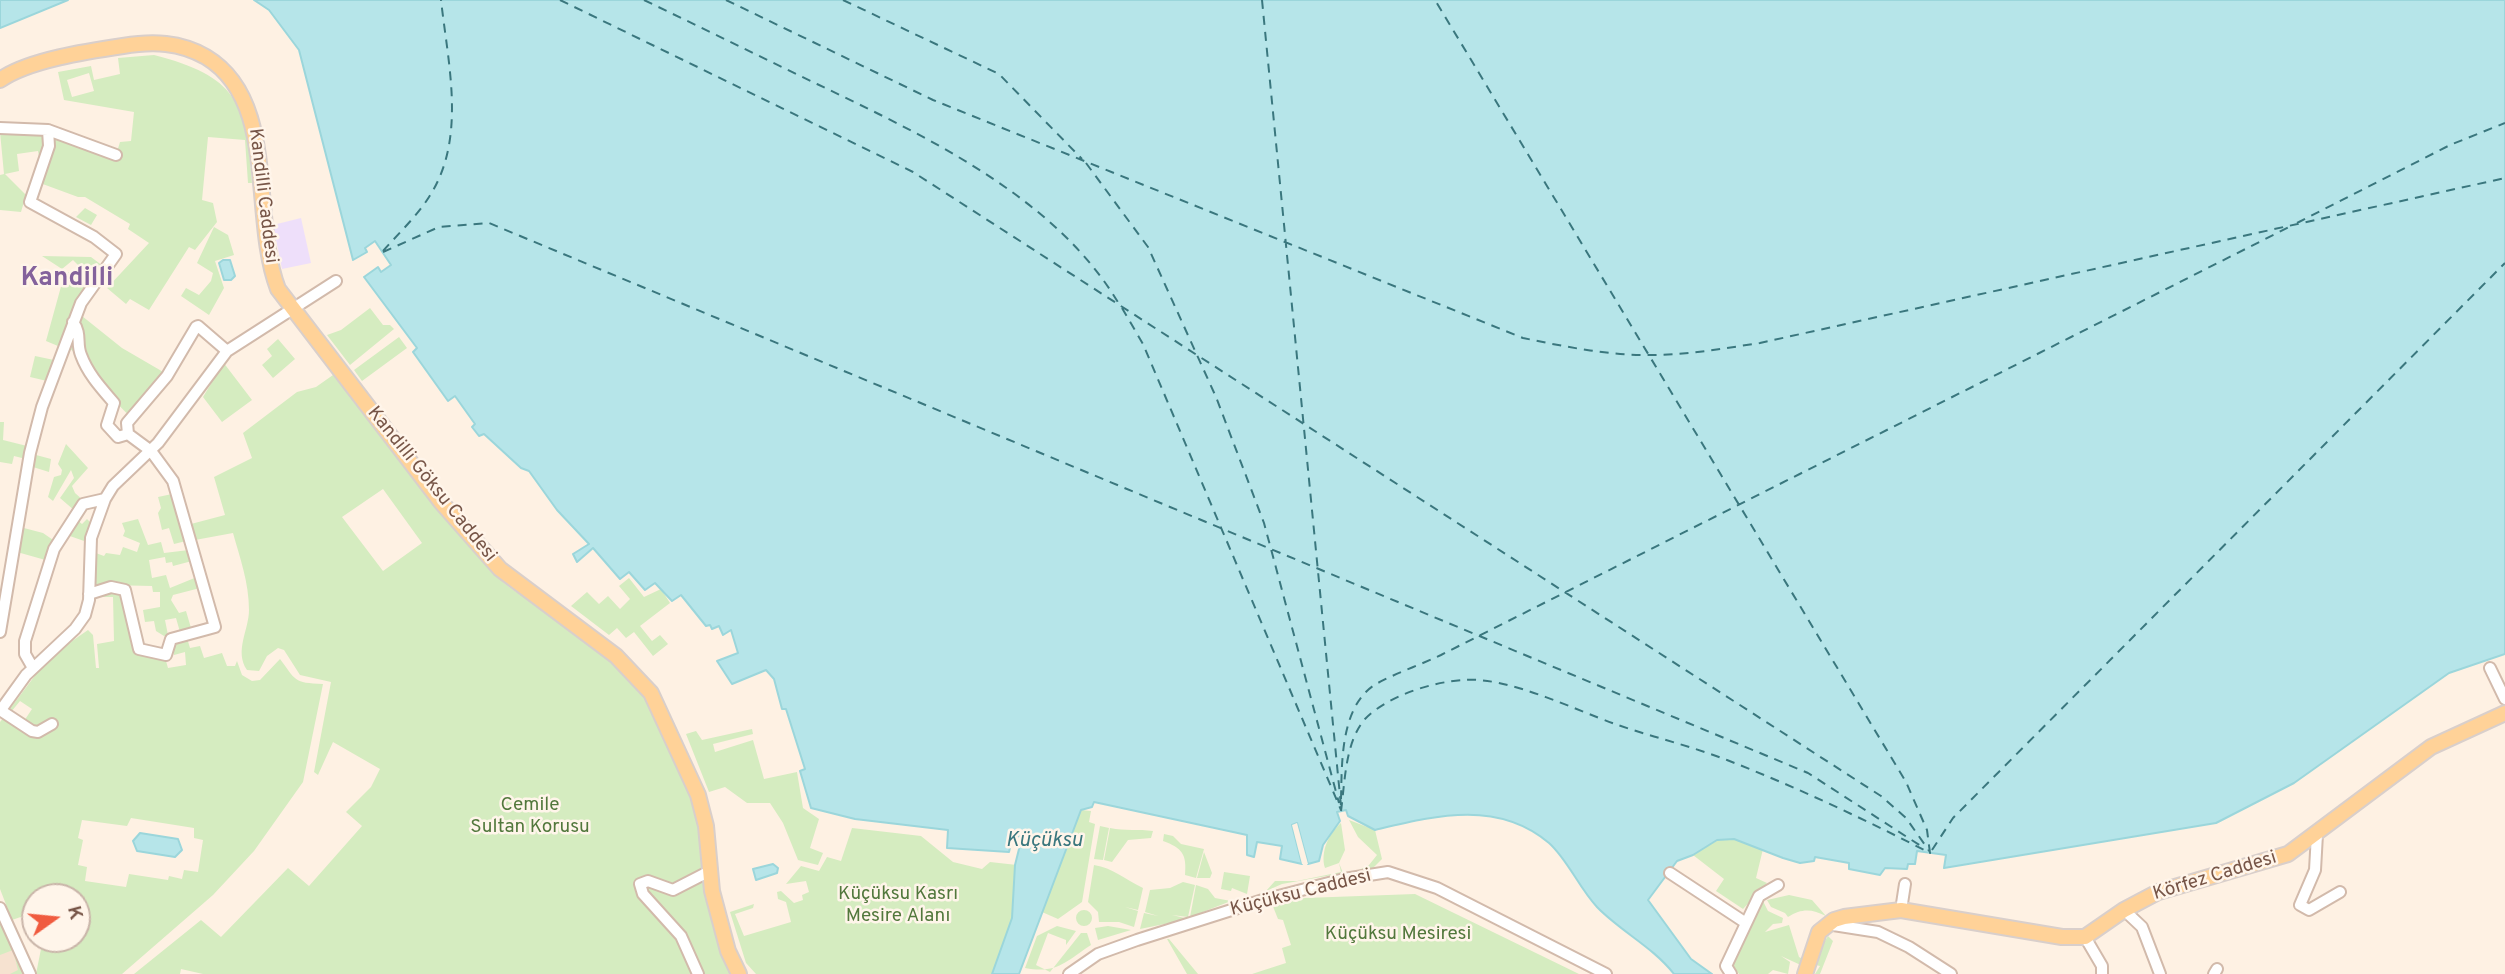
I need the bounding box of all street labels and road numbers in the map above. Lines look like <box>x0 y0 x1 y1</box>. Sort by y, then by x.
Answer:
street label: Kandilli Caddesi <box>242 127 282 265</box>
street label: Kandilli Göksu Caddesi <box>361 403 501 567</box>
street label: Körfez Caddesi <box>2150 847 2280 907</box>
street label: Küçüksu Caddesi <box>1228 865 1374 923</box>

